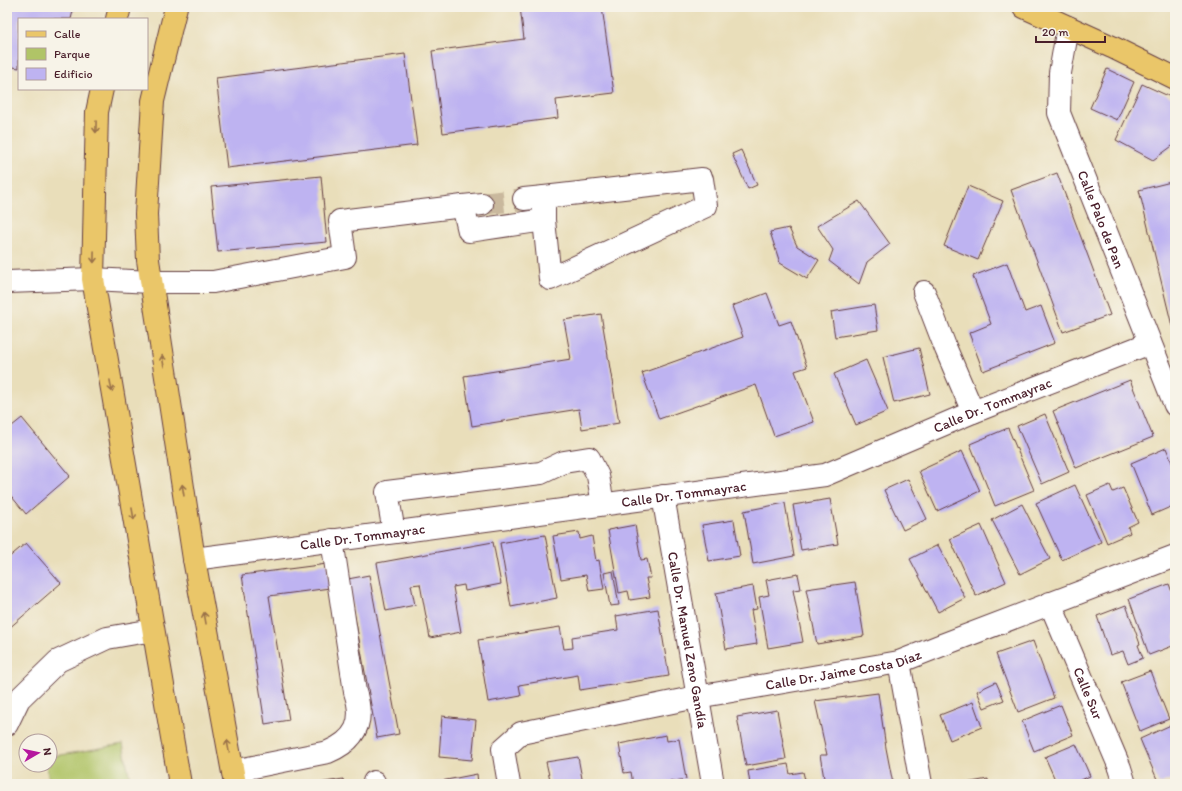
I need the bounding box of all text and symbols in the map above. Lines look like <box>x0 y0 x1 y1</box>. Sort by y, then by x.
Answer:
legend <box>18 18 148 90</box>
scale bar <box>1036 18 1105 44</box>
text: 20 m <box>1042 25 1069 39</box>
text: Calle <box>54 27 81 41</box>
text: Parque <box>54 47 90 61</box>
text: Edificio <box>54 67 93 81</box>
one-way arrow <box>92 120 100 133</box>
street label: Calle Palo de Pan <box>1074 168 1128 271</box>
one-way arrow <box>90 250 97 263</box>
one-way arrow <box>159 355 167 368</box>
street label: Calle Dr. Tommayrac <box>931 374 1054 437</box>
one-way arrow <box>108 379 116 392</box>
street label: Calle Dr. Tommayrac <box>620 478 747 511</box>
one-way arrow <box>179 483 187 496</box>
one-way arrow <box>129 507 137 520</box>
street label: Calle Dr. Tommayrac <box>299 520 426 554</box>
street label: Calle Dr. Manuel Zeno Gandía <box>664 550 711 730</box>
one-way arrow <box>200 612 208 625</box>
street label: Calle Dr. Jaime Costa Díaz <box>764 646 924 694</box>
street label: Calle Sur <box>1069 665 1107 723</box>
north arrow <box>18 733 58 773</box>
one-way arrow <box>224 740 232 753</box>
text: N <box>40 747 54 756</box>

